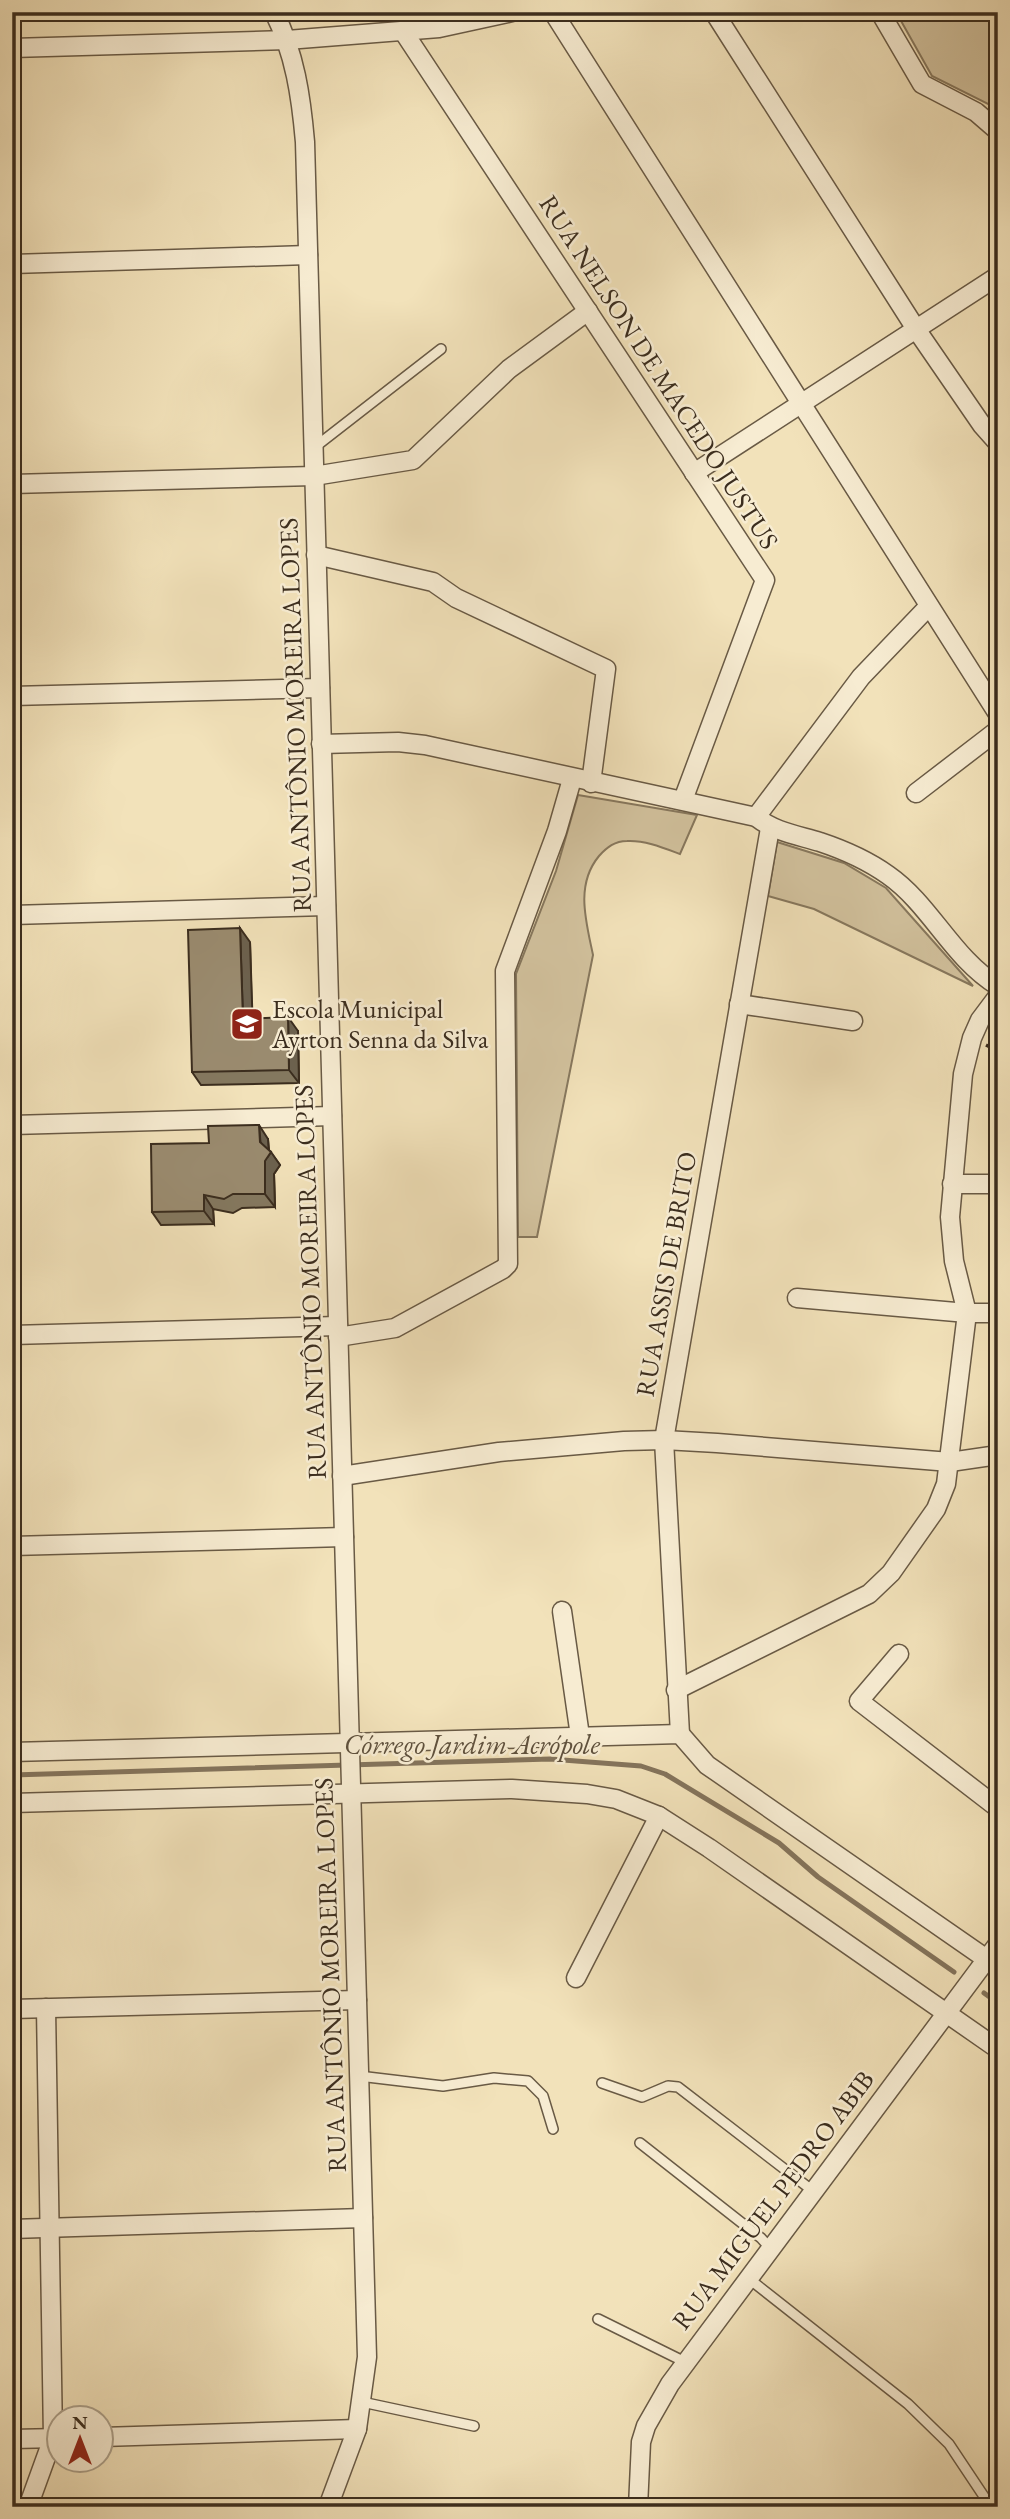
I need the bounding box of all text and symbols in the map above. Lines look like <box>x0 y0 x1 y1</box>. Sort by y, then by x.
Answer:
street label: RUA NELSON DE MACEDO JUSTUS <box>532 188 786 556</box>
street label: RUA ANTÔNIO MOREIRA LOPES <box>271 517 319 913</box>
place label: Escola Municipal Ayrton Senna da Silva <box>271 992 489 1056</box>
school or university icon: Escola Municipal Ayrton Senna da Silva <box>228 1005 266 1043</box>
street label: RUA ANTÔNIO MOREIRA LOPES <box>286 1084 334 1480</box>
street label: RUA ASSIS DE BRITO <box>628 1149 704 1399</box>
water label: Córrego Jardim Acrópole <box>344 1726 601 1762</box>
street label: RUA ANTÔNIO MOREIRA LOPES <box>306 1777 354 2173</box>
street label: RUA MIGUEL PEDRO ABIB <box>664 2064 882 2336</box>
north arrow <box>46 2404 116 2474</box>
text: N <box>72 2410 88 2435</box>

